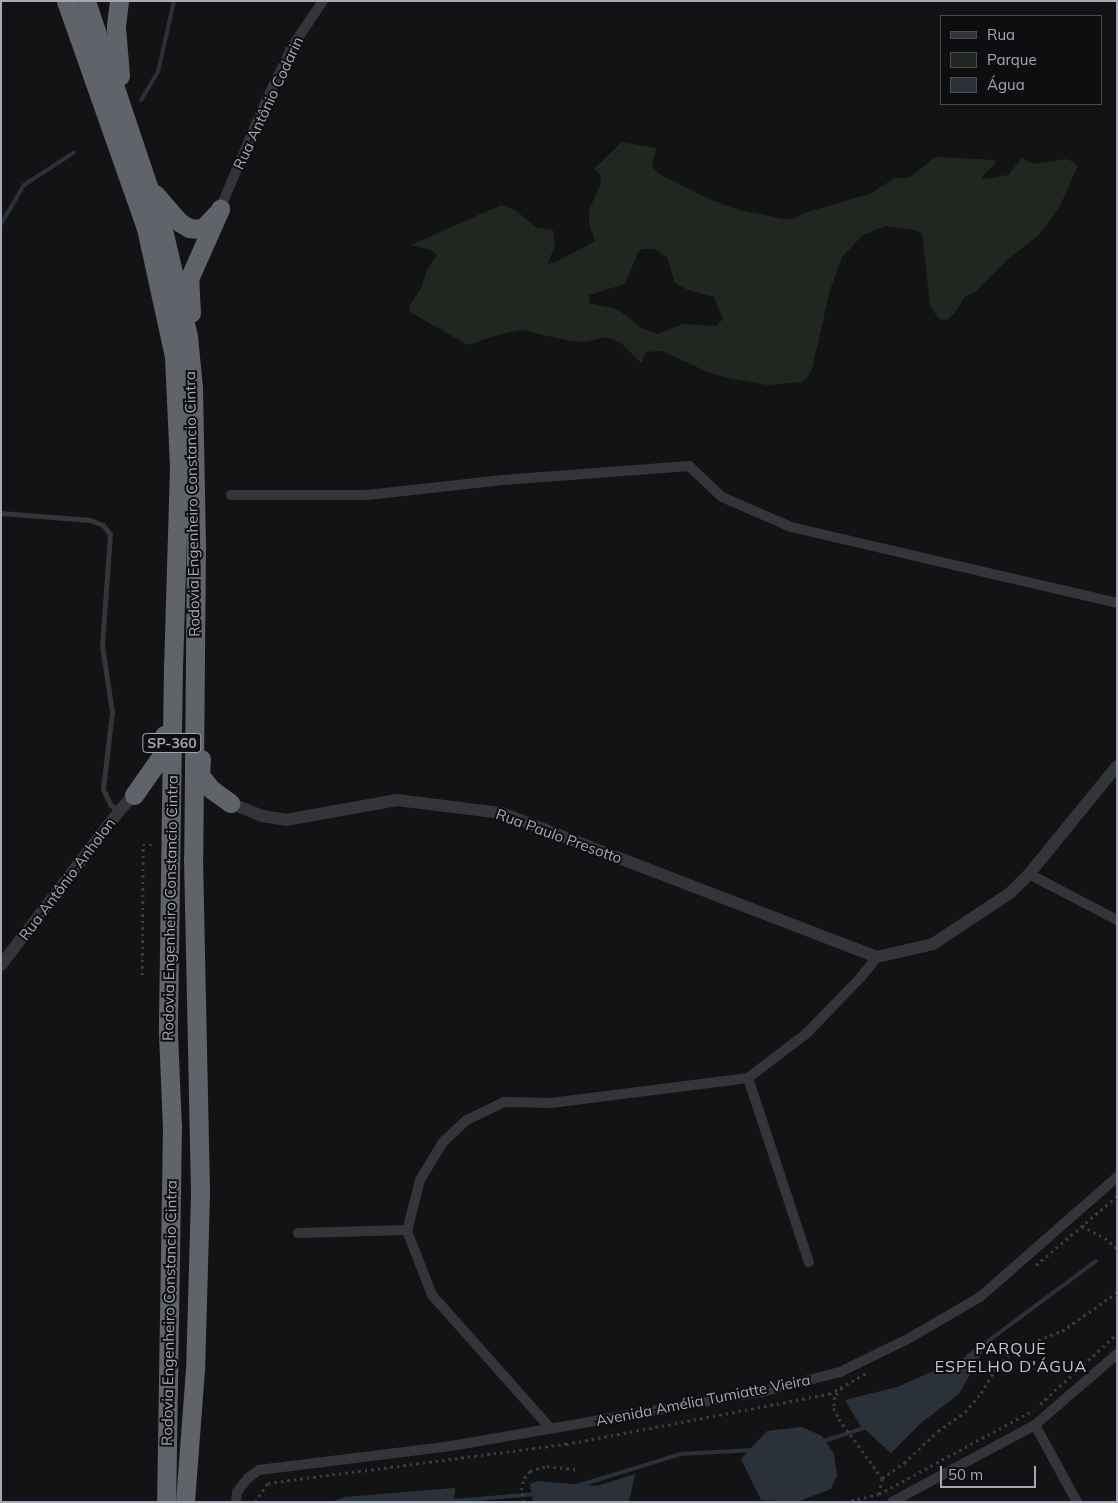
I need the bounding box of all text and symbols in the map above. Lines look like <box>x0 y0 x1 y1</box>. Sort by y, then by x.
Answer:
legend <box>940 15 1103 105</box>
text: Rua <box>987 25 1015 44</box>
street label: Rua Antônio Codarin <box>229 34 307 172</box>
text: Parque <box>987 50 1037 69</box>
text: Água <box>987 75 1025 94</box>
street label: Rodovia Engenheiro Constancio Cintra <box>181 371 203 637</box>
road number: SP-360 <box>142 731 202 754</box>
street label: Rodovia Engenheiro Constancio Cintra <box>159 775 181 1041</box>
street label: Rua Paulo Presotto <box>493 805 625 867</box>
street label: Rua Antônio Anholon <box>15 814 119 944</box>
street label: Rodovia Engenheiro Constancio Cintra <box>158 1180 180 1446</box>
district label: PARQUE ESPELHO D'ÁGUA <box>933 1338 1089 1376</box>
street label: Avenida Amélia Tumiatte Vieira <box>594 1370 812 1430</box>
scale bar <box>943 1456 1039 1488</box>
text: 50 m <box>948 1465 983 1484</box>

